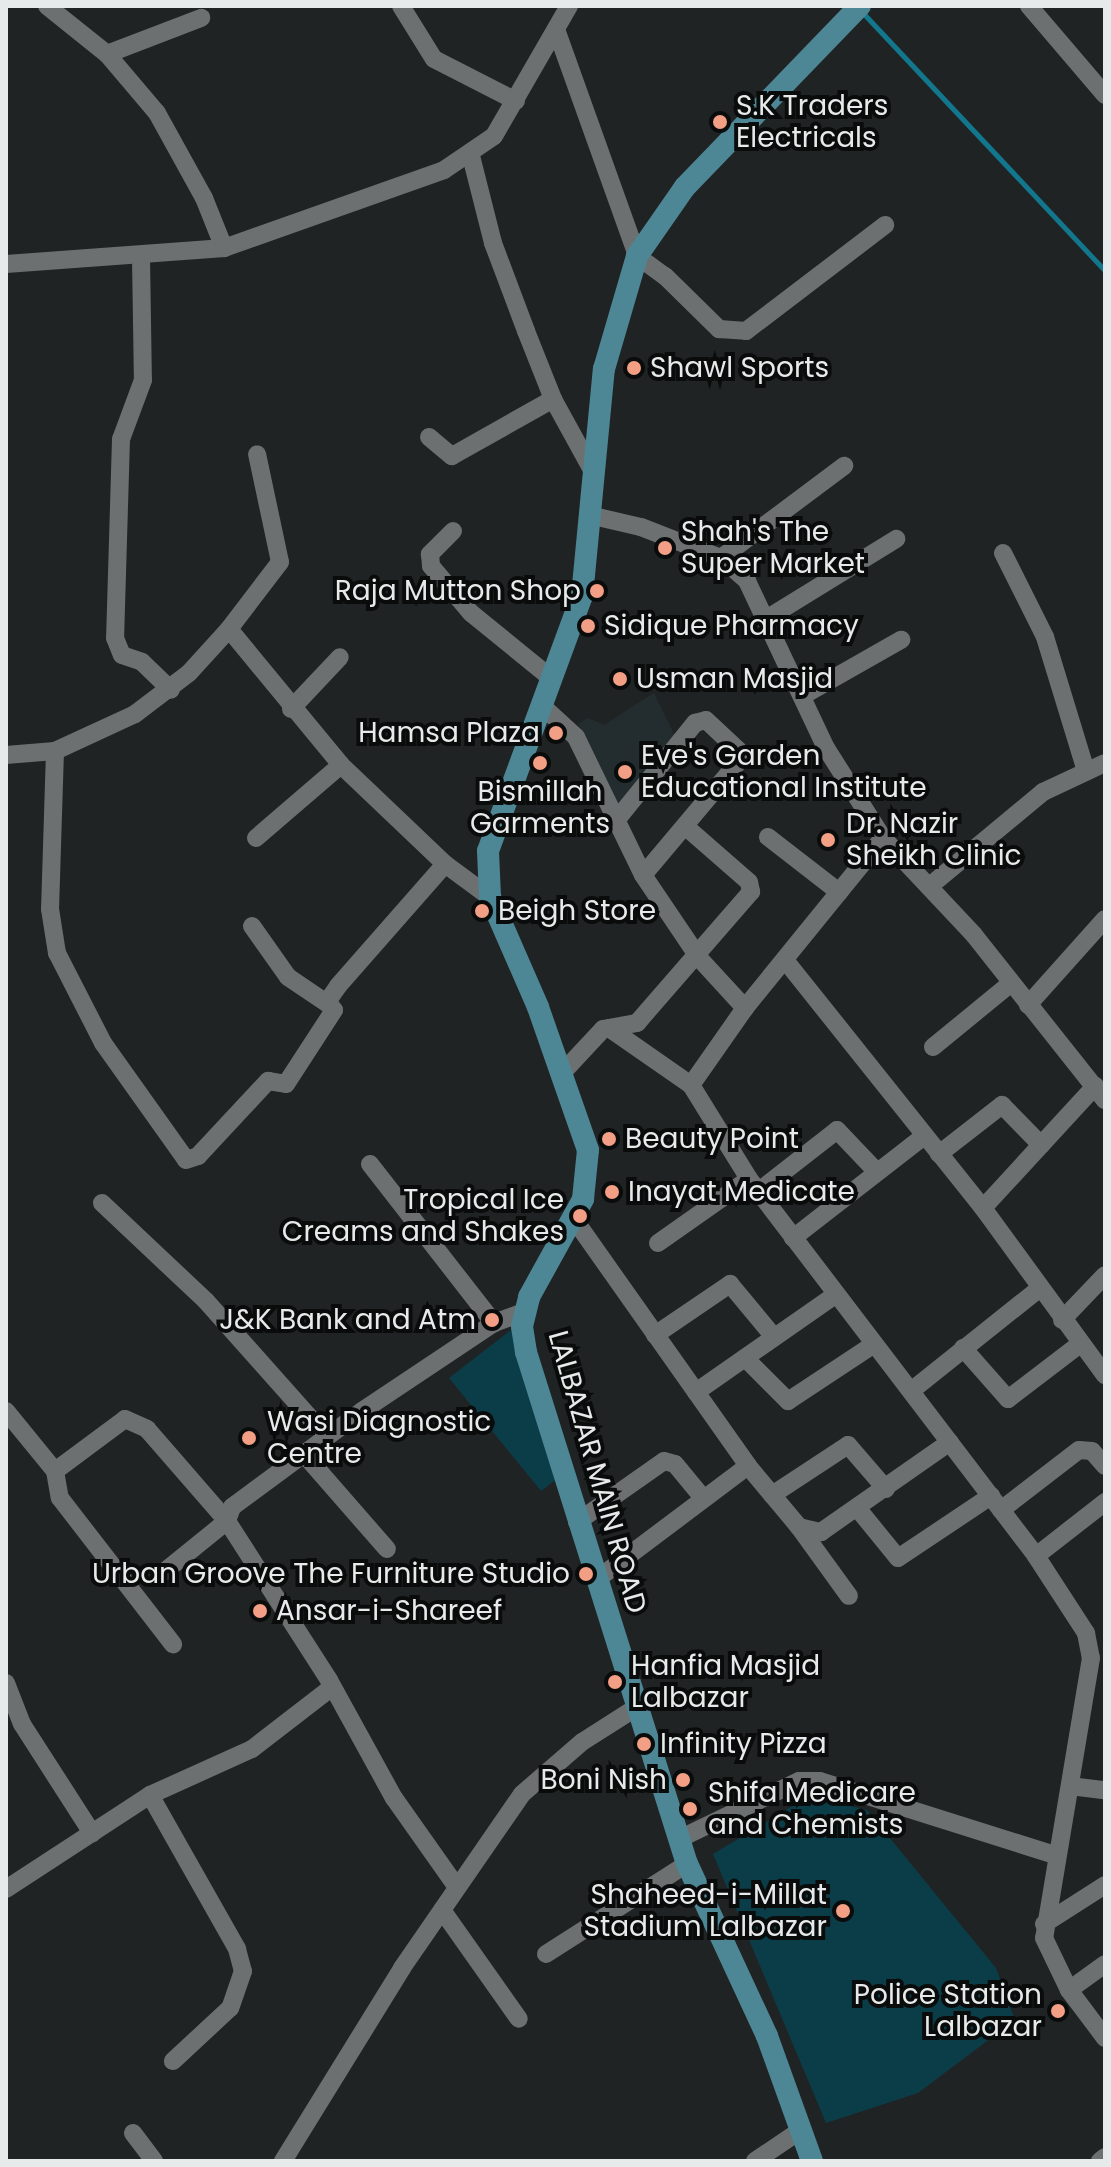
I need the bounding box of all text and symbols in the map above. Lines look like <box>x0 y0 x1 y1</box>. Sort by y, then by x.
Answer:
place label: S.K Traders Electricals <box>736 89 888 155</box>
marker: S.K Traders Electricals <box>711 113 729 131</box>
place label: Shawl Sports <box>650 351 829 385</box>
marker: Shawl Sports <box>625 359 643 377</box>
place label: Shah's The Super Market <box>681 515 865 581</box>
marker: Shah's The Super Market <box>656 539 674 557</box>
place label: Raja Mutton Shop <box>335 574 581 608</box>
marker: Raja Mutton Shop <box>588 582 606 600</box>
place label: Sidique Pharmacy <box>604 609 859 643</box>
marker: Sidique Pharmacy <box>579 617 597 635</box>
place label: Usman Masjid <box>636 662 833 696</box>
marker: Usman Masjid <box>611 670 629 688</box>
place label: Hamsa Plaza <box>358 716 540 750</box>
marker: Hamsa Plaza <box>547 724 565 742</box>
place label: Eve's Garden Educational Institute <box>641 739 927 805</box>
marker: Bismillah Garments <box>531 754 549 772</box>
marker: Eve's Garden Educational Institute <box>616 763 634 781</box>
place label: Bismillah Garments <box>470 775 610 841</box>
place label: Dr. Nazir Sheikh Clinic <box>846 807 1022 873</box>
marker: Dr. Nazir Sheikh Clinic <box>817 829 839 851</box>
place label: Beigh Store <box>498 894 656 928</box>
marker: Beigh Store <box>473 902 491 920</box>
place label: Beauty Point <box>625 1122 799 1156</box>
marker: Beauty Point <box>600 1130 618 1148</box>
place label: Inayat Medicate <box>628 1175 855 1209</box>
place label: Tropical Ice Creams and Shakes <box>282 1183 564 1249</box>
marker: Inayat Medicate <box>603 1183 621 1201</box>
marker: Tropical Ice Creams and Shakes <box>571 1207 589 1225</box>
place label: J&K Bank and Atm <box>219 1303 476 1337</box>
marker: J&K Bank and Atm <box>483 1311 501 1329</box>
street label: LALBAZAR MAIN ROAD <box>541 1327 653 1617</box>
place label: Wasi Diagnostic Centre <box>267 1405 491 1471</box>
marker: Wasi Diagnostic Centre <box>238 1427 260 1449</box>
place label: Urban Groove The Furniture Studio <box>92 1557 570 1591</box>
marker: Urban Groove The Furniture Studio <box>577 1565 595 1583</box>
place label: Ansar-i-Shareef <box>276 1594 502 1628</box>
marker: Ansar-i-Shareef <box>251 1602 269 1620</box>
place label: Hanfia Masjid Lalbazar <box>631 1649 820 1715</box>
marker: Hanfia Masjid Lalbazar <box>606 1673 624 1691</box>
place label: Infinity Pizza <box>660 1727 827 1761</box>
marker: Infinity Pizza <box>635 1735 653 1753</box>
place label: Boni Nish <box>541 1763 667 1797</box>
marker: Boni Nish <box>674 1771 692 1789</box>
place label: Shifa Medicare and Chemists <box>708 1776 916 1842</box>
marker: Shifa Medicare and Chemists <box>679 1798 701 1820</box>
place label: Shaheed-i-Millat Stadium Lalbazar <box>584 1878 827 1944</box>
marker: Shaheed-i-Millat Stadium Lalbazar <box>834 1902 852 1920</box>
place label: Police Station Lalbazar <box>854 1978 1042 2044</box>
marker: Police Station Lalbazar <box>1049 2002 1067 2020</box>

